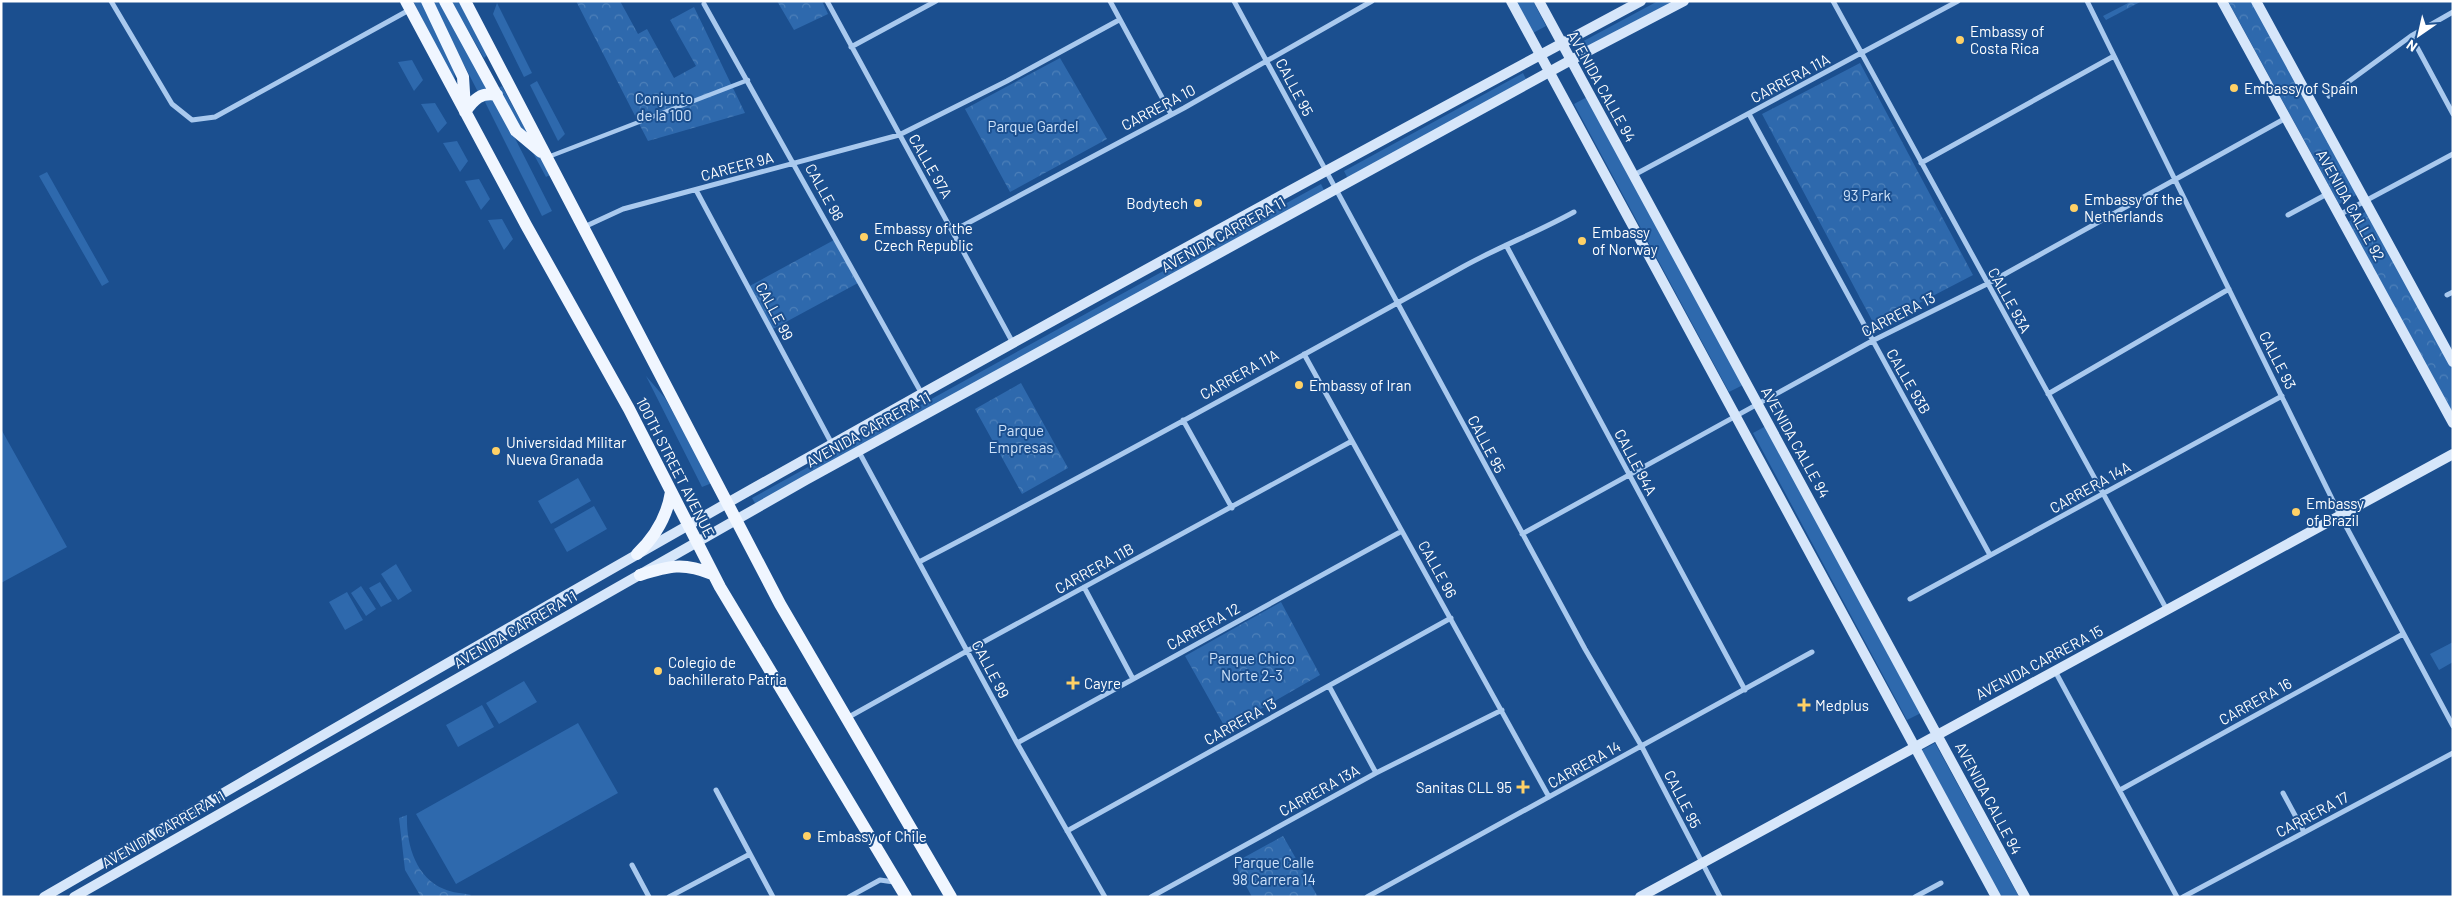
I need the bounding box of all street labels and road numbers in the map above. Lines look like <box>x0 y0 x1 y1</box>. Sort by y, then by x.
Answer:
street label: AVENIDA CALLE 94 <box>1564 27 1640 145</box>
street label: CARRERA 11A <box>1747 50 1833 106</box>
street label: CALLE 95 <box>1272 55 1318 119</box>
street label: CARRERA 10 <box>1118 80 1198 134</box>
street label: CALLE 97A <box>905 131 957 201</box>
street label: AVENIDA CALLE 92 <box>2313 146 2389 264</box>
street label: CAREER 9A <box>699 148 775 184</box>
street label: CALLE 98 <box>802 160 848 224</box>
street label: AVENIDA CARRERA 11 <box>1158 192 1288 276</box>
street label: CALLE 93A <box>1985 264 2035 336</box>
street label: CALLE 99 <box>752 279 798 343</box>
street label: CARRERA 13 <box>1858 288 1938 340</box>
street label: CALLE 93 <box>2256 328 2300 392</box>
street label: CARRERA 11A <box>1197 345 1281 403</box>
street label: CALLE 93B <box>1883 345 1935 417</box>
street label: AVENIDA CALLE 94 <box>1758 383 1834 501</box>
street label: AVENIDA CARRERA 11 <box>803 387 933 471</box>
street label: 100TH STREET AVENUE <box>633 394 719 540</box>
street label: CALLE 95 <box>1464 412 1510 476</box>
street label: CALLE 94A <box>1611 426 1661 498</box>
street label: CARRERA 14A <box>2046 457 2134 517</box>
street label: CALLE 96 <box>1415 537 1461 601</box>
street label: CARRERA 11B <box>1051 539 1137 597</box>
street label: AVENIDA CARRERA 11 <box>450 586 580 672</box>
street label: CARRERA 12 <box>1163 599 1243 653</box>
street label: AVENIDA CARRERA 15 <box>1972 621 2106 703</box>
street label: CALLE 99 <box>968 637 1014 701</box>
street label: CARRERA 16 <box>2215 674 2295 728</box>
street label: CARRERA 13 <box>1200 694 1280 748</box>
street label: CARRERA 14 <box>1544 736 1624 792</box>
street label: AVENIDA CALLE 94 <box>1952 739 2026 857</box>
street label: CARRERA 13A <box>1275 760 1363 820</box>
street label: CALLE 95 <box>1661 767 1705 831</box>
street label: AVENIDA CARRERA 11 <box>98 786 228 872</box>
street label: CARRERA 17 <box>2273 787 2351 841</box>

